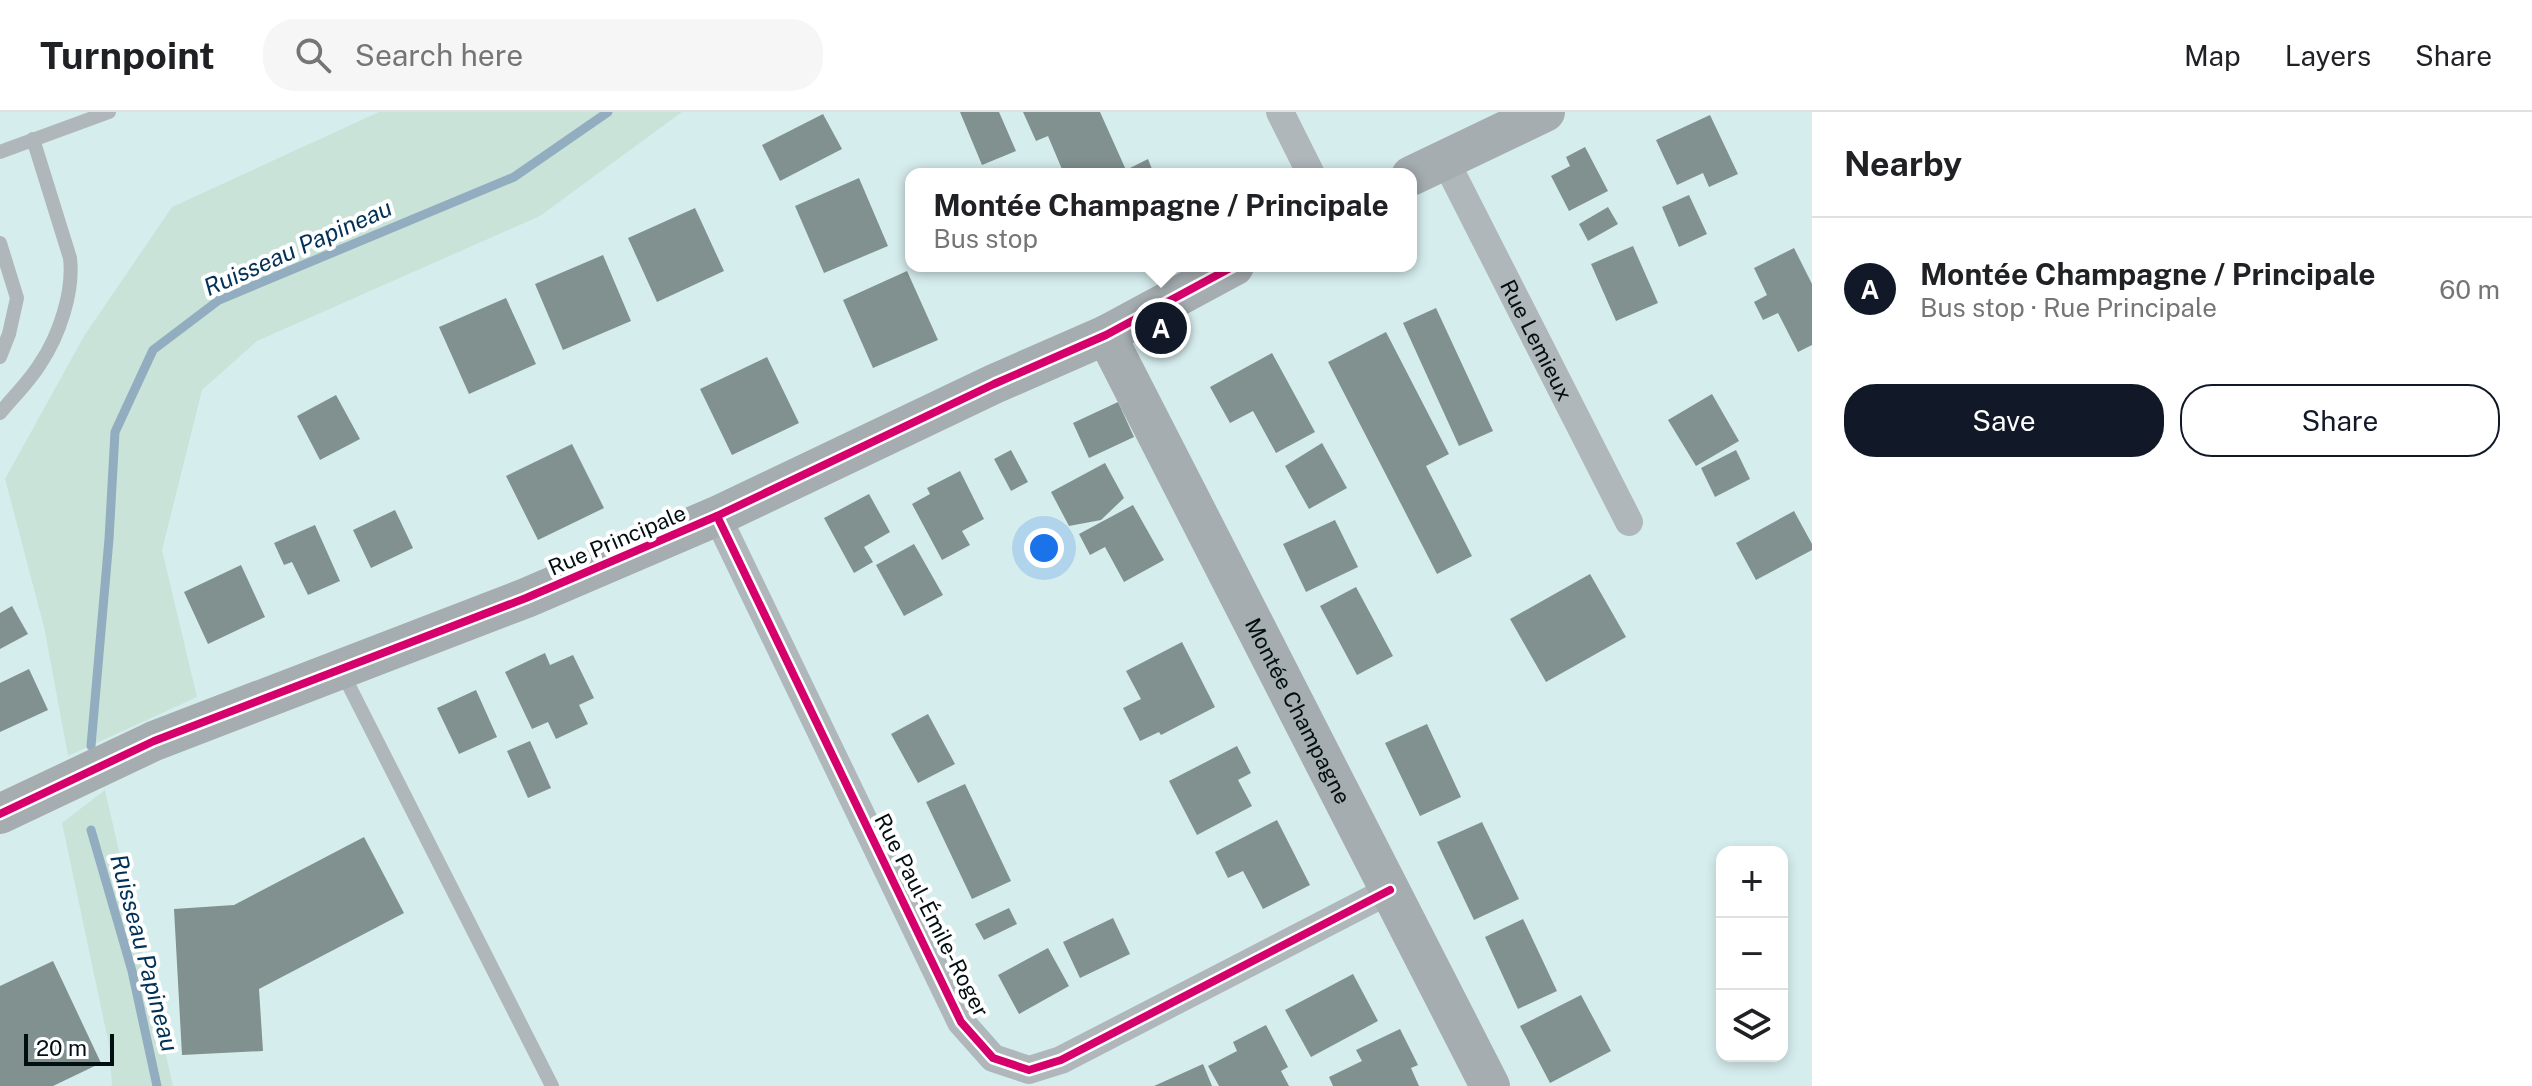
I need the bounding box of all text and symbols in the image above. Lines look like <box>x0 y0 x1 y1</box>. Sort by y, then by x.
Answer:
search box <box>263 19 823 91</box>
text: Turnpoint <box>40 33 215 78</box>
icon: search <box>291 33 335 77</box>
text: Search here <box>355 37 523 73</box>
text: Map <box>2184 39 2241 72</box>
text: Layers <box>2285 39 2371 72</box>
text: Share <box>2415 39 2492 72</box>
text: Nearby <box>1844 144 1962 184</box>
popup <box>905 168 1417 272</box>
text: Montée Champagne / Principale <box>933 187 1389 223</box>
water label: Ruisseau Papineau <box>199 193 396 301</box>
text: Bus stop <box>933 223 1038 254</box>
text: Montée Champagne / Principale <box>1920 256 2375 292</box>
text: A <box>1861 274 1879 305</box>
text: 60 m <box>2439 274 2500 305</box>
street label: Rue Lemieux <box>1495 275 1578 405</box>
text: Bus stop · Rue Principale <box>1920 292 2217 323</box>
pin: A <box>1135 298 1187 358</box>
button: Save <box>1844 384 2164 457</box>
button: Share <box>2180 384 2500 457</box>
street label: Rue Principale <box>544 499 690 581</box>
your location <box>1024 528 1064 568</box>
street label: Montée Champagne <box>1240 613 1356 808</box>
street label: Rue Paul-Émile-Roger <box>869 809 995 1021</box>
map controls <box>1716 846 1788 1062</box>
button: + <box>1716 846 1788 918</box>
water label: Ruisseau Papineau <box>105 851 185 1054</box>
button: − <box>1716 918 1788 990</box>
button: layers <box>1716 990 1788 1062</box>
scale bar <box>24 1030 114 1066</box>
text: 20 m <box>36 1035 87 1061</box>

